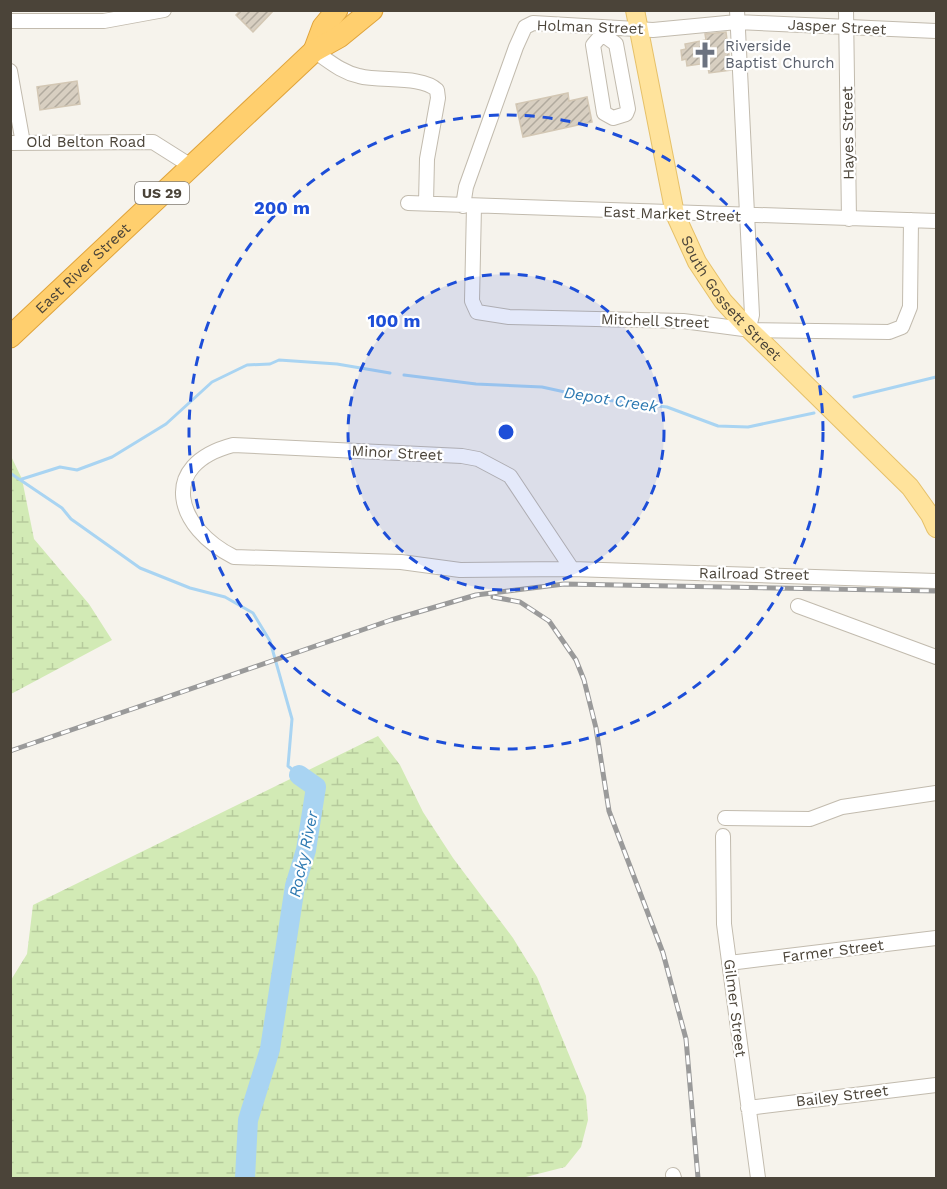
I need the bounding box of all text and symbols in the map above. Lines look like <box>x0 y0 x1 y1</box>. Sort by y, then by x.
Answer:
street label: Jasper Street <box>787 15 887 39</box>
street label: Holman Street <box>536 16 644 38</box>
place label: Riverside Baptist Church <box>725 37 835 72</box>
church icon: Riverside Baptist Church <box>690 40 720 70</box>
street label: Hayes Street <box>838 85 858 180</box>
street label: Old Belton Road <box>26 133 146 151</box>
road number: US 29 <box>135 182 189 204</box>
text: 200 m <box>254 197 310 218</box>
street label: East Market Street <box>603 203 742 225</box>
street label: East River Street <box>32 219 135 317</box>
street label: South Gossett Street <box>677 233 786 365</box>
text: 100 m <box>367 310 421 331</box>
street label: Mitchell Street <box>601 310 710 332</box>
water label: Depot Creek <box>563 383 661 417</box>
centre of rings <box>496 422 516 442</box>
street label: Minor Street <box>351 442 444 464</box>
street label: Railroad Street <box>699 564 810 584</box>
water label: Rocky River <box>285 809 322 899</box>
street label: Farmer Street <box>781 936 885 966</box>
street label: Gilmer Street <box>720 958 750 1059</box>
street label: Bailey Street <box>795 1081 890 1111</box>

